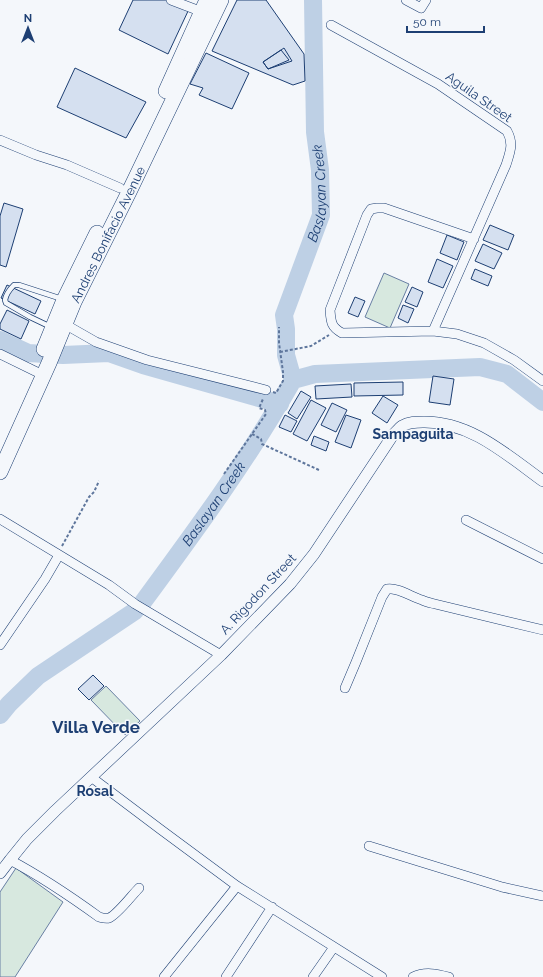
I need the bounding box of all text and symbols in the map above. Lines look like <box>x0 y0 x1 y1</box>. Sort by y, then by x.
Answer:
north arrow <box>8 8 48 48</box>
scale bar <box>407 8 484 34</box>
text: N <box>24 12 32 25</box>
text: 50 m <box>413 15 441 29</box>
street label: Aguila Street <box>443 69 515 126</box>
water label: Baslayan Creek <box>304 143 329 244</box>
street label: Andres Bonifacio Avenue <box>67 163 148 305</box>
district label: Sampaguita <box>372 426 454 442</box>
water label: Baslayan Creek <box>179 458 249 549</box>
street label: A. Rigodon Street <box>217 550 300 637</box>
district label: Villa Verde <box>52 717 140 737</box>
district label: Rosal <box>77 783 114 799</box>

